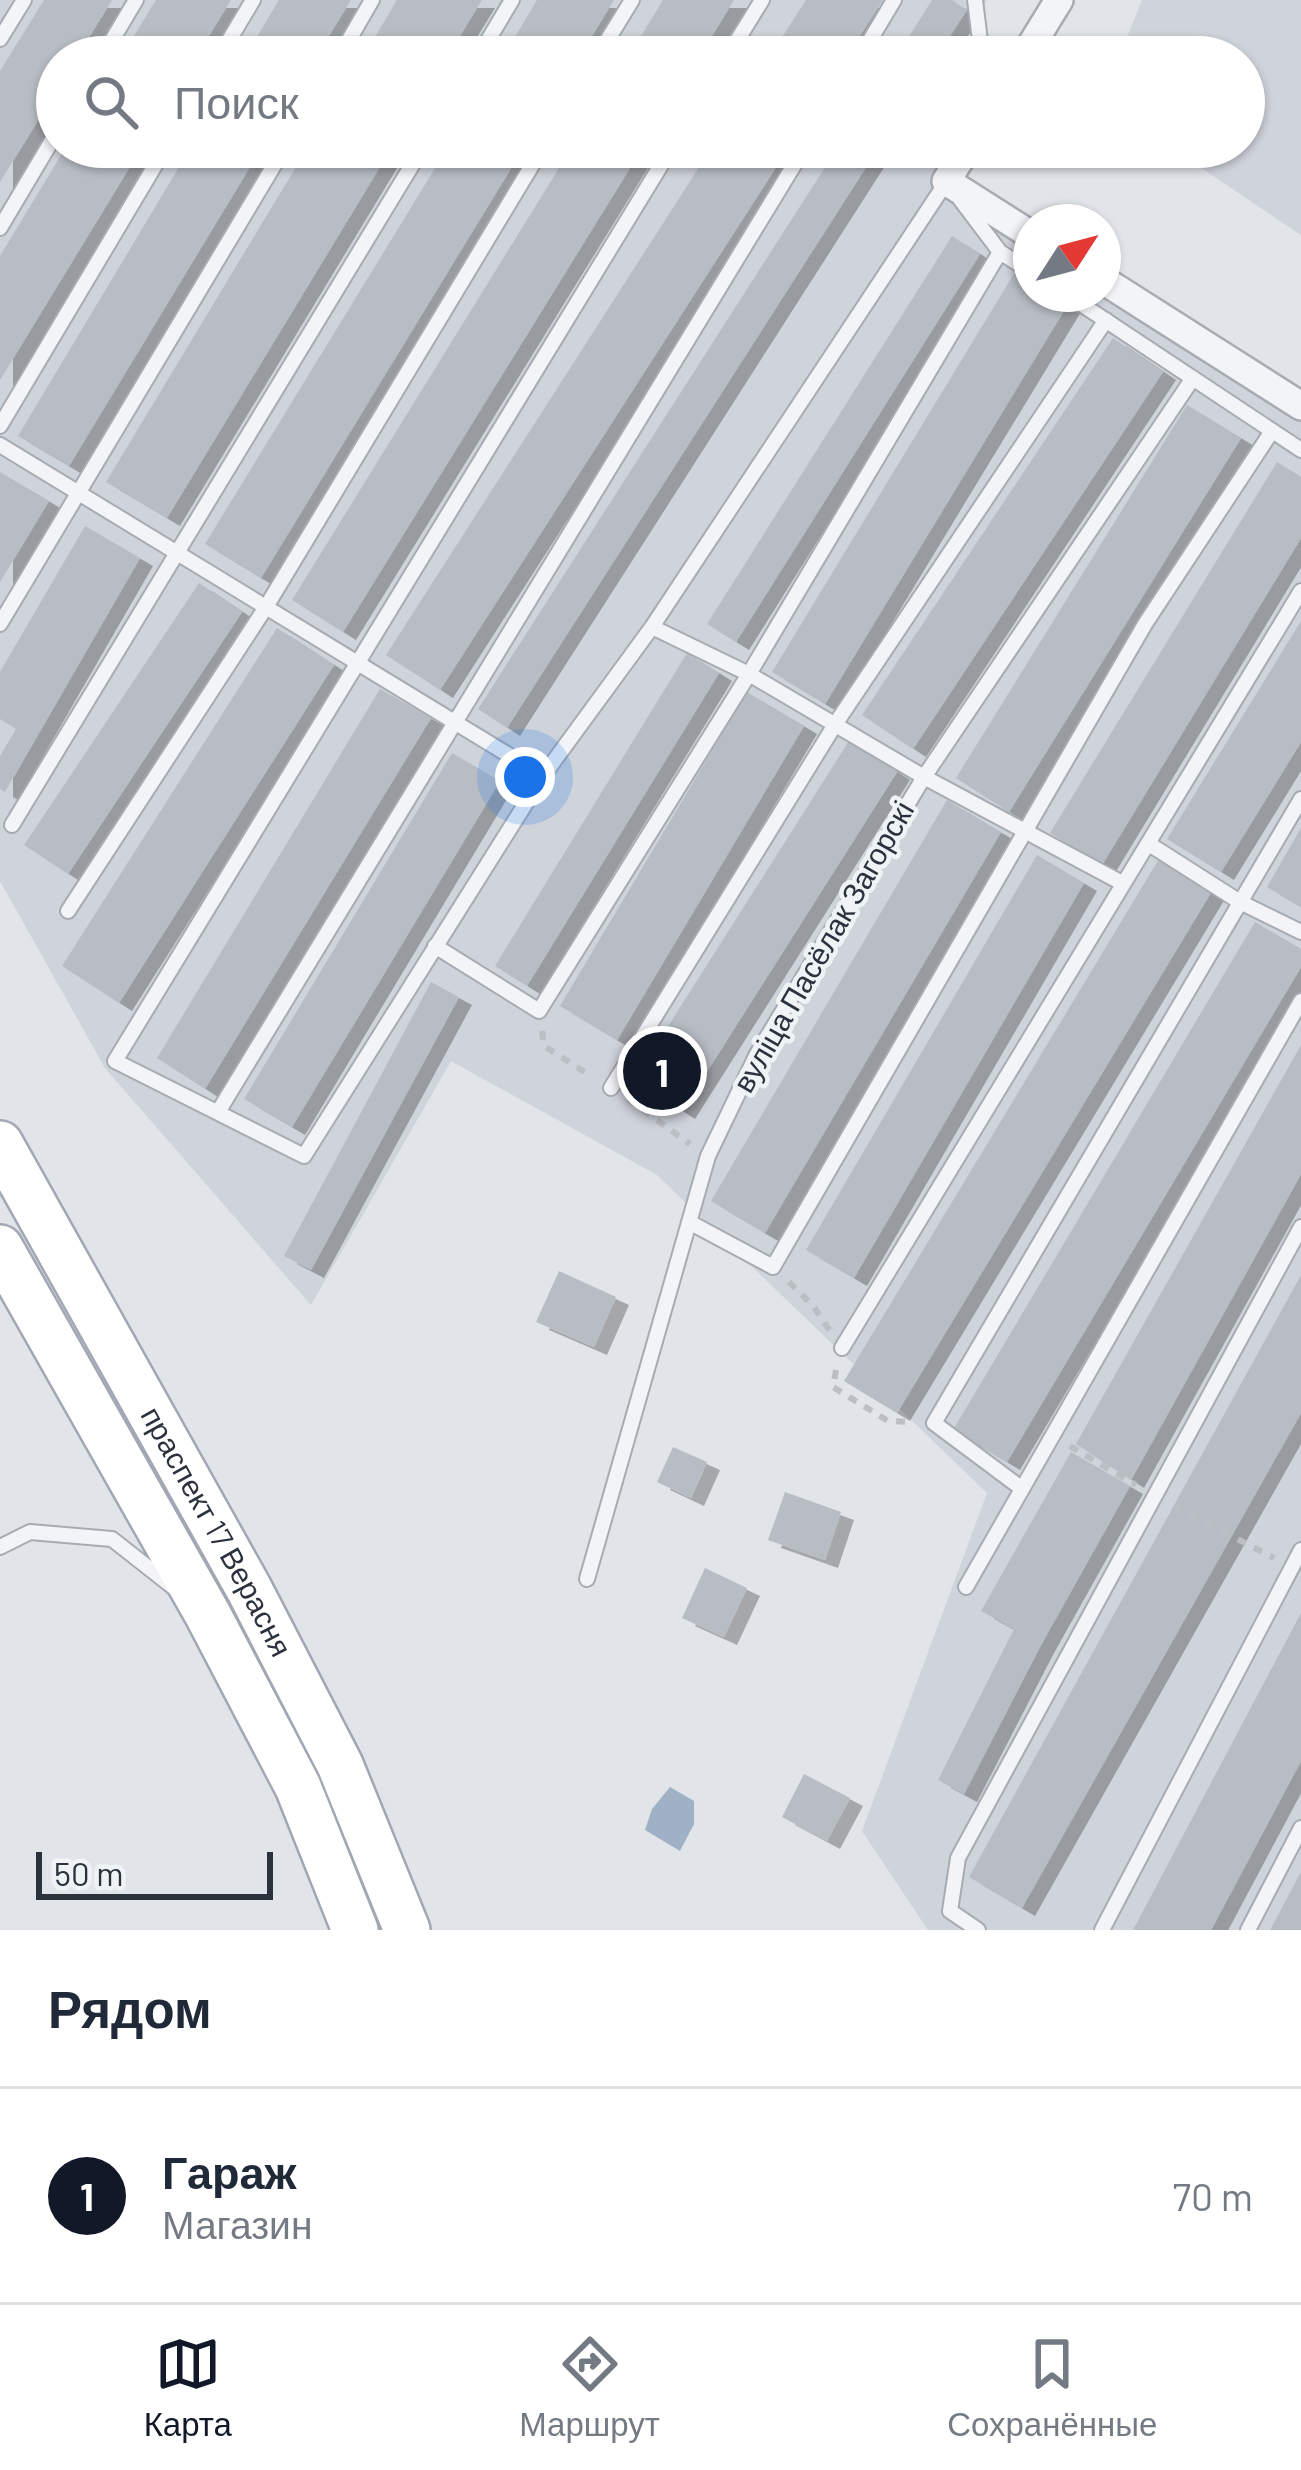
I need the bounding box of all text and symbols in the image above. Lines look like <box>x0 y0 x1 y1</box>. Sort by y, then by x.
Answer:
search box <box>36 36 1265 168</box>
icon: search <box>78 69 144 135</box>
text: Поиск <box>174 74 299 128</box>
north arrow <box>1013 204 1121 312</box>
your location <box>495 747 555 807</box>
street label: вуліца Пасёлак Загорскі <box>724 794 920 1098</box>
pin: 1 <box>623 1026 701 1116</box>
street label: праспект 17 Верасня <box>135 1400 301 1662</box>
scale bar <box>36 1846 273 1899</box>
text: 50 m <box>54 1853 124 1893</box>
text: Рядом <box>48 1977 212 2038</box>
text: Гараж <box>162 2144 296 2198</box>
text: 1 <box>80 2172 94 2219</box>
text: 70 m <box>1172 2172 1253 2219</box>
text: Магазин <box>162 2200 312 2247</box>
tab: Карта <box>144 2331 232 2444</box>
tab: Маршрут <box>519 2331 660 2444</box>
tab: Сохранённые <box>947 2331 1157 2444</box>

